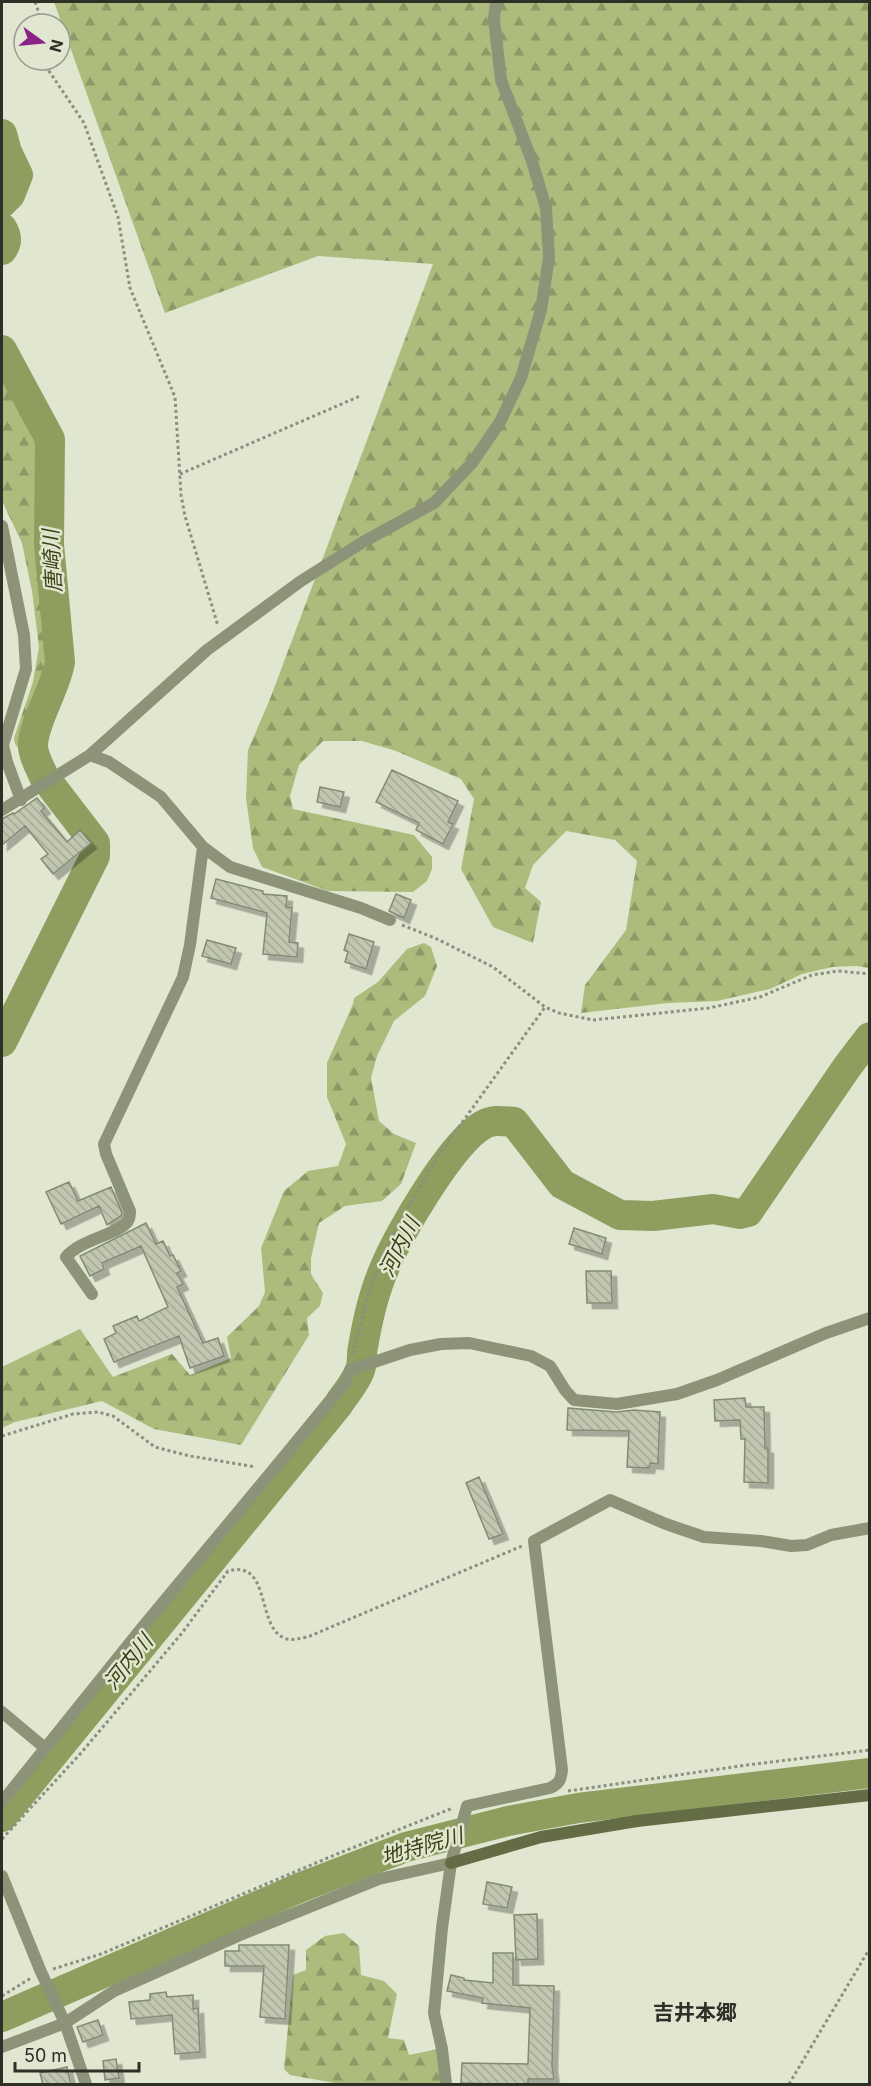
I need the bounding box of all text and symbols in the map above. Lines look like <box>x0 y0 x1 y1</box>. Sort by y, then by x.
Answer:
north arrow <box>12 12 72 72</box>
text: N <box>45 37 68 54</box>
water label: 唐崎川 <box>38 527 66 593</box>
water label: 河内川 <box>374 1211 425 1281</box>
water label: 河内川 <box>98 1628 159 1694</box>
water label: 地持院川 <box>378 1822 468 1870</box>
district label: 吉井本郷 <box>653 2000 737 2025</box>
scale bar <box>15 2035 140 2073</box>
text: 50 m <box>24 2045 67 2066</box>

